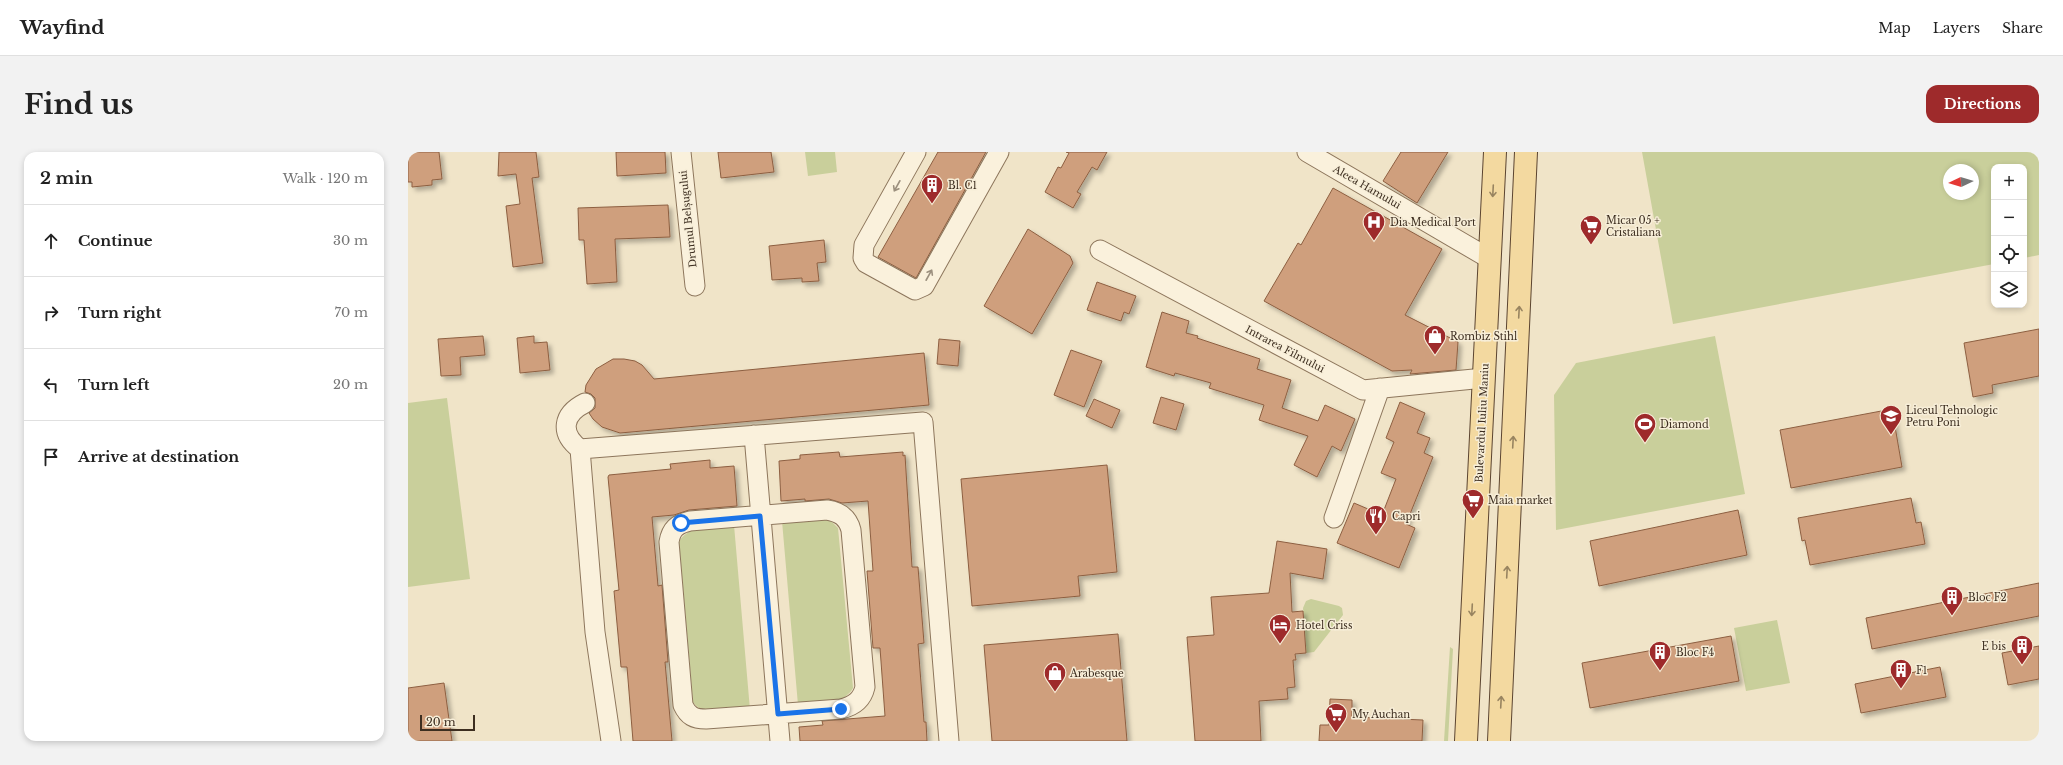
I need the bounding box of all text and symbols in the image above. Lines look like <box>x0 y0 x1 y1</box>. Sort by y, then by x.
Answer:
text: Wayfind <box>20 16 105 39</box>
text: Map <box>1878 19 1911 37</box>
text: Layers <box>1933 19 1980 37</box>
text: Share <box>2002 19 2043 37</box>
button: Directions <box>1926 85 2039 123</box>
text: Find us <box>24 87 134 122</box>
street label: Aleea Hamului <box>1330 162 1404 212</box>
north arrow <box>1943 164 1979 200</box>
map controls <box>1991 164 2027 308</box>
button: + <box>1991 164 2027 200</box>
text: 2 min <box>40 168 93 189</box>
street label: Drumul Belșugului <box>676 169 700 268</box>
text: Walk · 120 m <box>283 170 368 187</box>
building icon: Bl. C1 <box>919 172 945 205</box>
place label: Bl. C1 <box>948 179 977 192</box>
one-way arrow <box>893 180 901 192</box>
one-way arrow <box>1489 184 1496 197</box>
button: − <box>1991 200 2027 236</box>
hospital icon: Dia Medical Port <box>1361 209 1387 242</box>
supermarket icon: Micar 05 + Cristaliana <box>1578 213 1604 246</box>
place label: Micar 05 + Cristaliana <box>1606 214 1661 239</box>
place label: Dia Medical Port <box>1390 216 1476 229</box>
icon: ahead <box>40 230 62 252</box>
text: Continue <box>78 231 153 250</box>
text: 30 m <box>333 232 368 249</box>
button: locate <box>1991 236 2027 272</box>
one-way arrow <box>926 269 934 281</box>
button: layers <box>1991 272 2027 308</box>
icon: right <box>40 302 62 324</box>
text: Turn right <box>78 303 161 322</box>
text: 70 m <box>335 304 368 321</box>
one-way arrow <box>1515 306 1523 319</box>
street label: Intrarea Filmului <box>1243 323 1327 376</box>
shop icon: Rombiz Stihl <box>1422 323 1448 356</box>
place label: Rombiz Stihl <box>1450 330 1517 343</box>
street label: Bulevardul Iuliu Maniu <box>1472 363 1492 483</box>
icon: left <box>40 374 62 396</box>
text: Turn left <box>78 375 149 394</box>
text: 20 m <box>333 376 368 393</box>
school or university icon: Liceul Tehnologic Petru Poni <box>1878 403 1904 436</box>
place label: Liceul Tehnologic Petru Poni <box>1906 404 1998 429</box>
sports icon: Diamond <box>1632 411 1658 444</box>
place label: Diamond <box>1660 418 1709 431</box>
one-way arrow <box>1509 436 1516 449</box>
icon: arrive <box>40 446 62 468</box>
text: Arrive at destination <box>78 447 239 466</box>
supermarket icon: Maia market <box>1460 487 1486 520</box>
place label: Maia market <box>1488 494 1553 507</box>
restaurant icon: Capri <box>1363 503 1389 536</box>
place label: Capri <box>1392 510 1421 523</box>
route start <box>672 514 690 532</box>
one-way arrow <box>1503 566 1510 579</box>
building icon: Bloc F2 <box>1939 584 1965 617</box>
place label: Bloc F2 <box>1968 591 2007 604</box>
one-way arrow <box>1469 603 1476 616</box>
hotel icon: Hotel Criss <box>1267 612 1293 645</box>
place label: Hotel Criss <box>1296 619 1353 632</box>
building icon: E bis <box>2009 633 2035 666</box>
building icon: Bloc F4 <box>1647 639 1673 672</box>
place label: E bis <box>1981 640 2006 653</box>
place label: Bloc F4 <box>1676 646 1714 659</box>
building icon: F1 <box>1888 657 1914 690</box>
shop icon: Arabesque <box>1042 660 1068 693</box>
place label: F1 <box>1916 664 1927 677</box>
place label: Arabesque <box>1069 667 1124 680</box>
one-way arrow <box>1497 696 1504 709</box>
route end <box>832 700 850 718</box>
supermarket icon: My Auchan <box>1323 701 1349 734</box>
place label: My Auchan <box>1352 708 1410 721</box>
scale bar <box>420 713 475 732</box>
text: 20 m <box>426 715 456 729</box>

